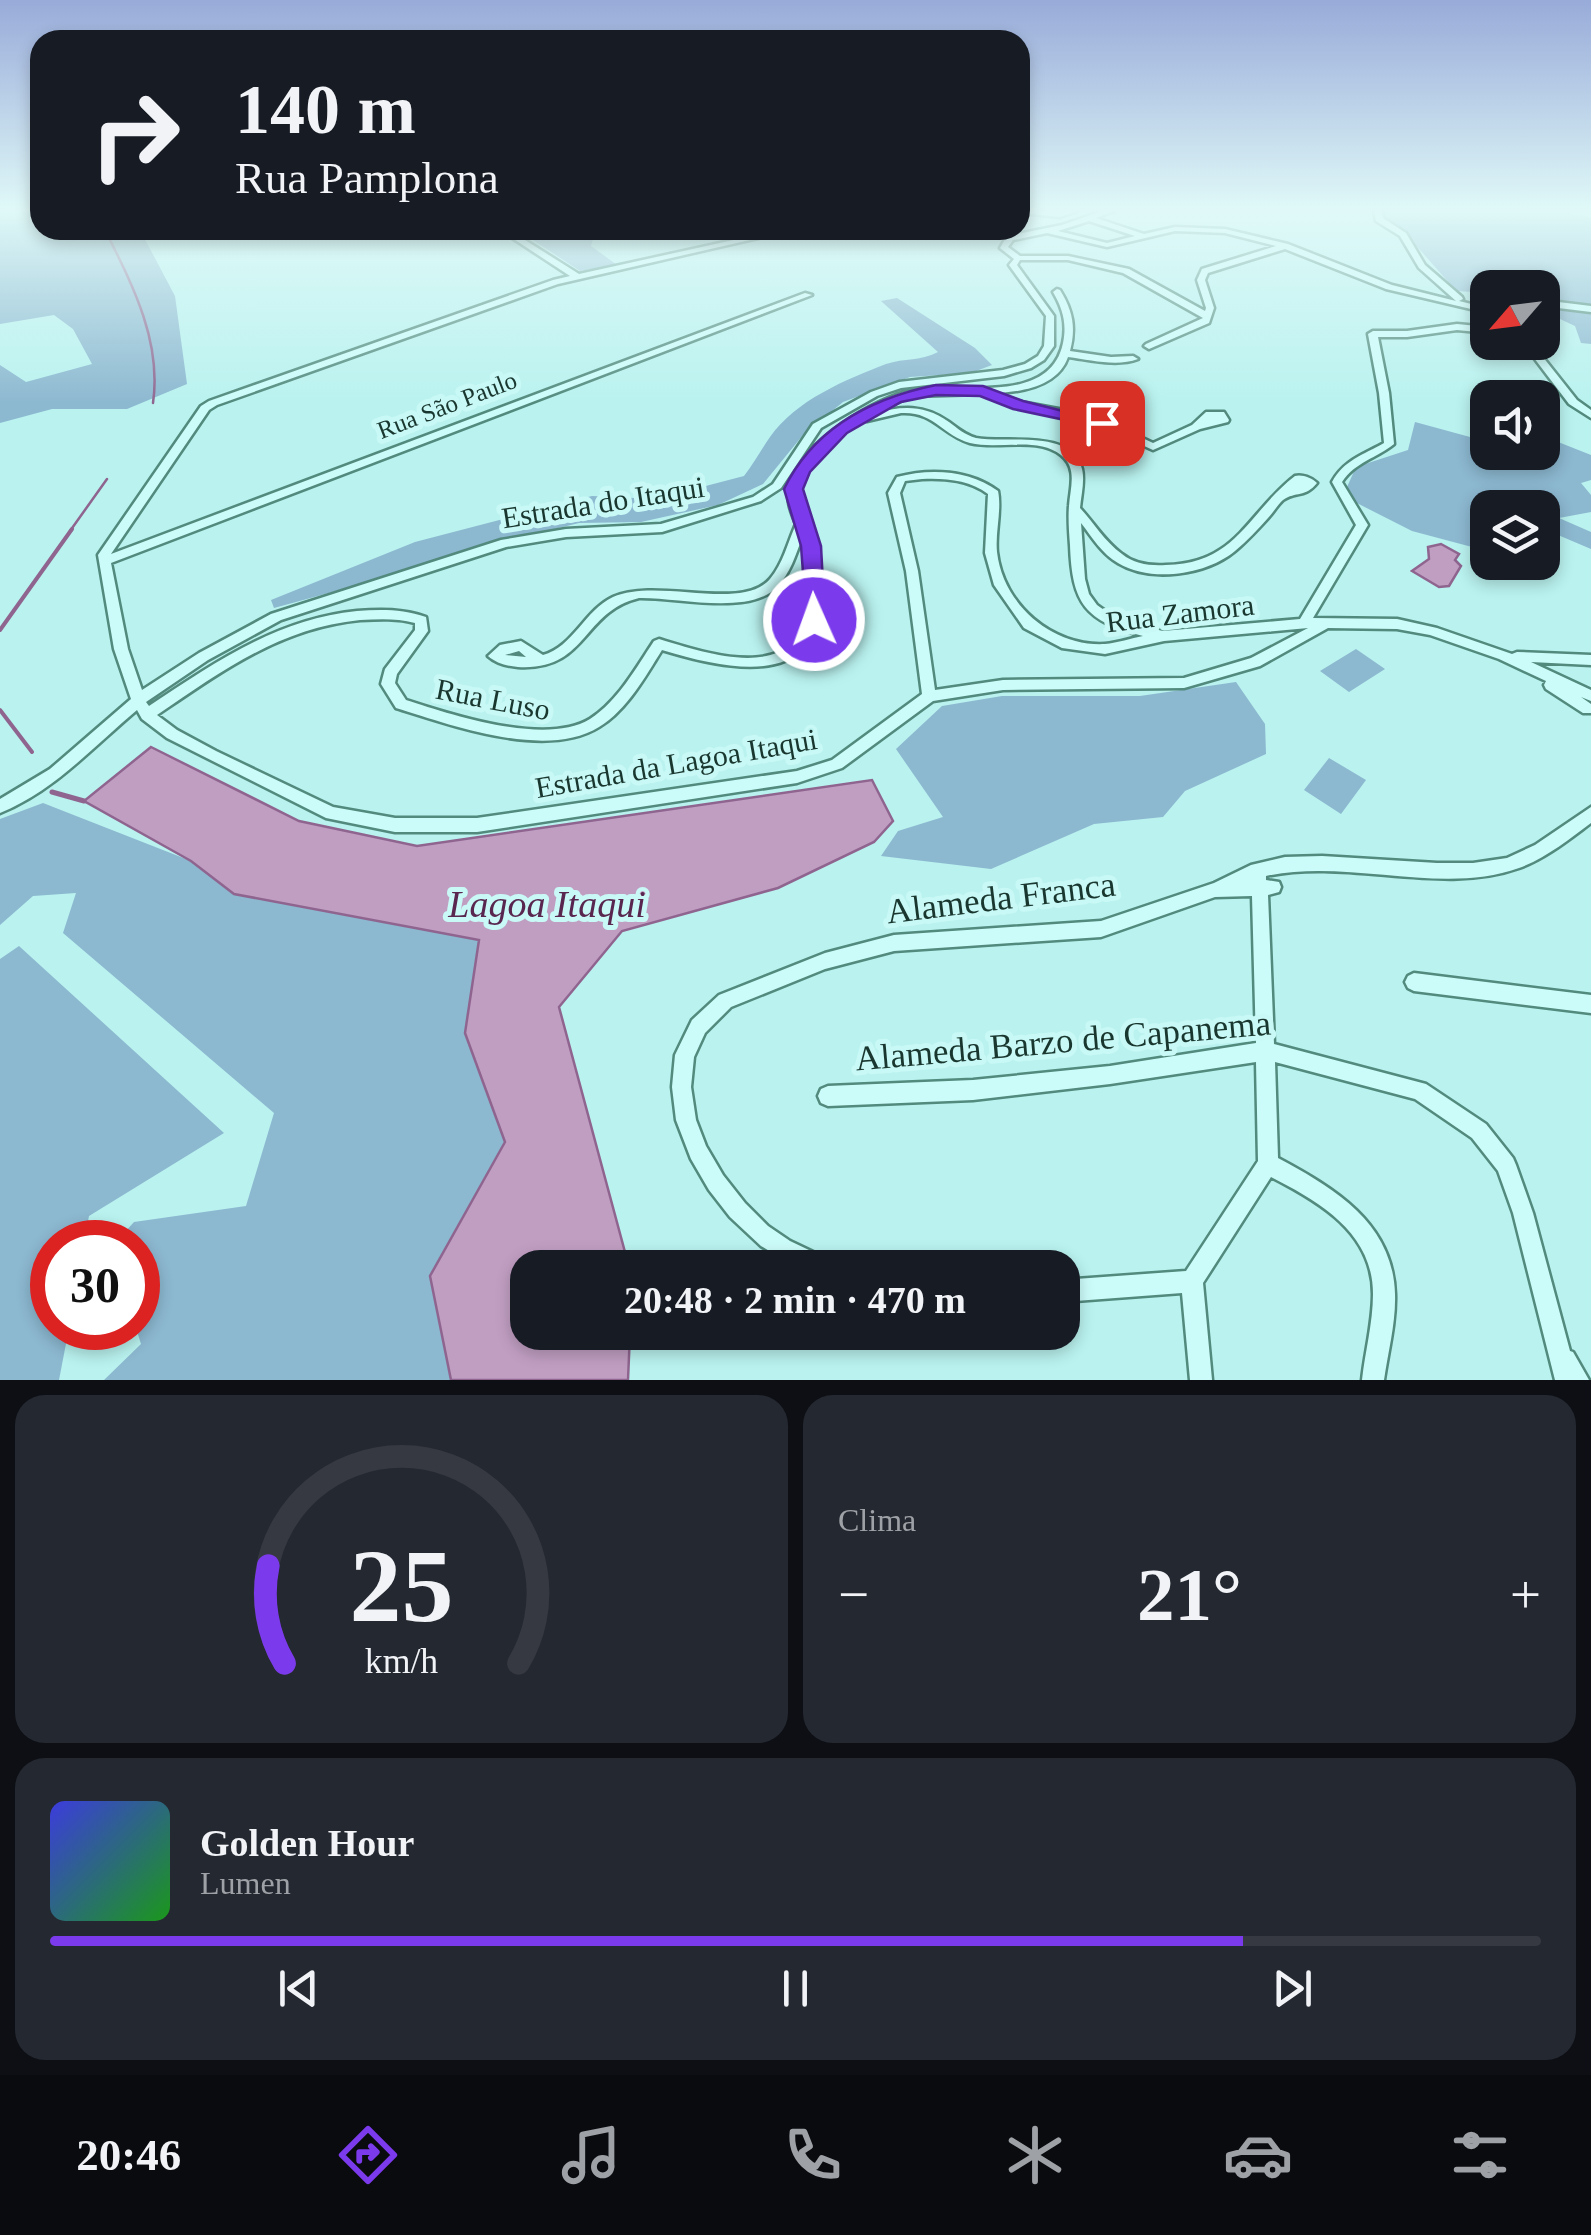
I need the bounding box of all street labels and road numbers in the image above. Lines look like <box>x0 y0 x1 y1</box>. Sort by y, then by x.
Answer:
street label: Rua São Paulo <box>373 366 521 444</box>
street label: Estrada do Itaqui <box>499 470 707 534</box>
street label: Rua Zamora <box>1104 588 1256 638</box>
street label: Rua Luso <box>433 672 553 726</box>
street label: Estrada da Lagoa Itaqui <box>532 722 820 804</box>
street label: Alameda Franca <box>884 865 1118 931</box>
street label: Alameda Barzo de Capanema <box>854 1003 1273 1079</box>

